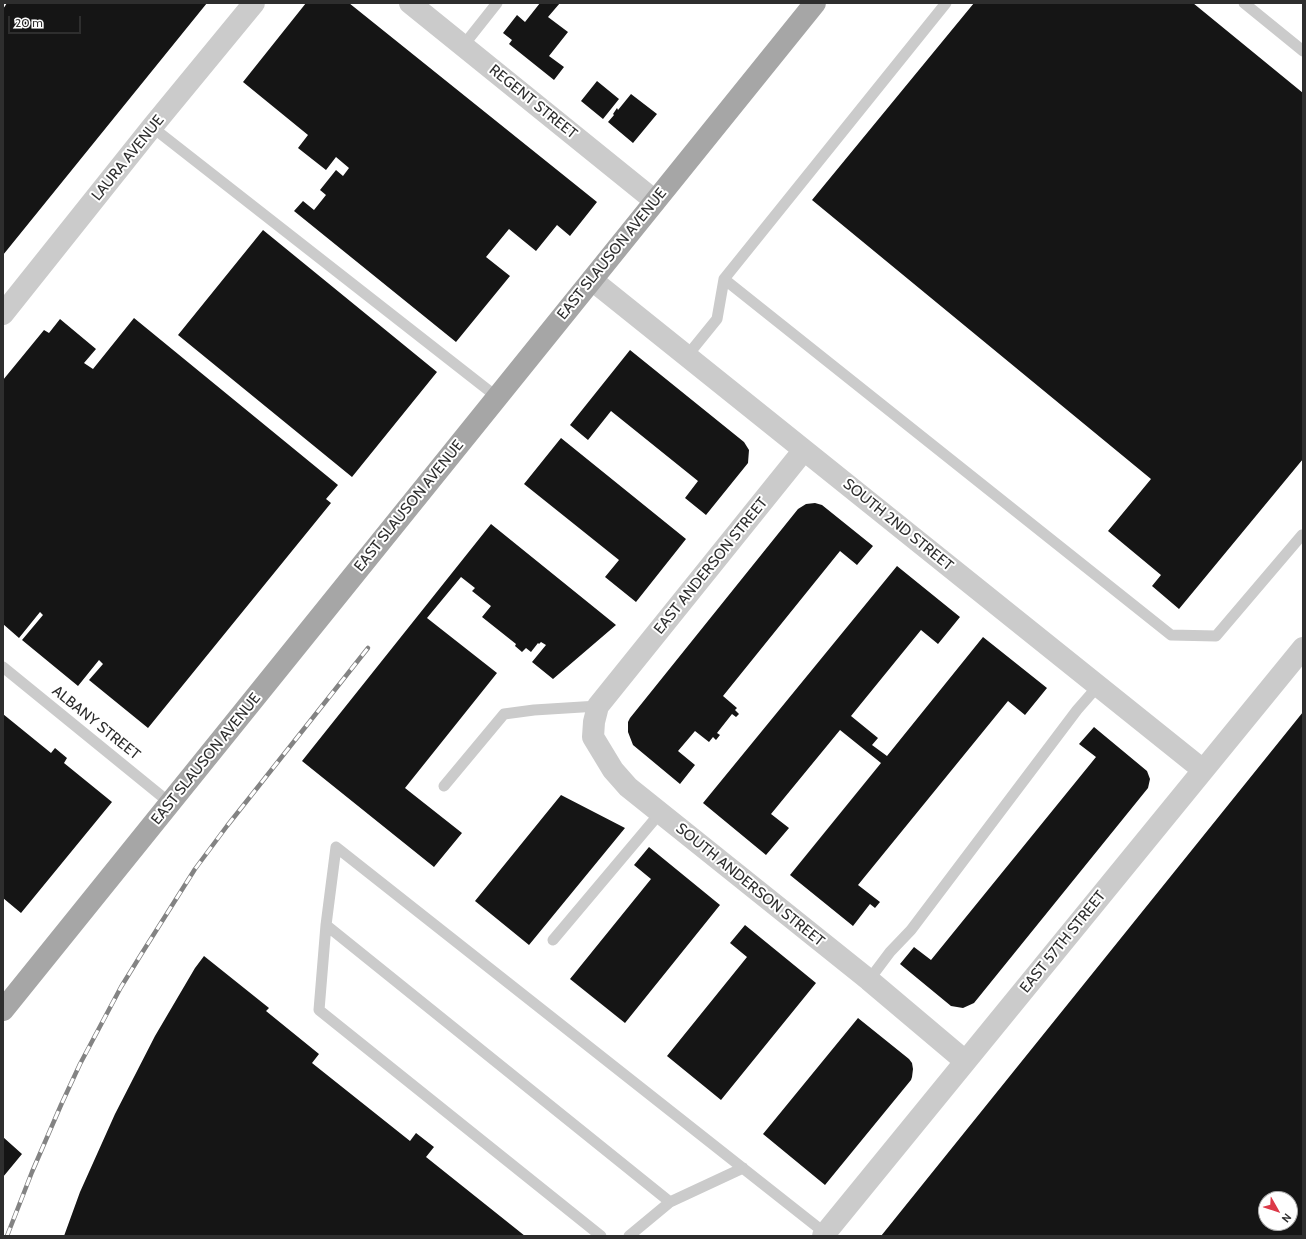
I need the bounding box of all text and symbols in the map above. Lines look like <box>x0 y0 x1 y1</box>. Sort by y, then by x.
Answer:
scale bar <box>10 8 83 34</box>
text: 20 m <box>15 15 43 30</box>
street label: REGENT STREET <box>485 61 581 143</box>
street label: LAURA AVENUE <box>88 112 168 204</box>
street label: EAST SLAUSON AVENUE <box>553 185 671 323</box>
street label: EAST SLAUSON AVENUE <box>350 437 468 575</box>
street label: SOUTH 2ND STREET <box>839 475 957 575</box>
street label: EAST ANDERSON STREET <box>650 494 772 638</box>
street label: ALBANY STREET <box>48 682 144 764</box>
street label: EAST SLAUSON AVENUE <box>147 690 265 828</box>
street label: SOUTH ANDERSON STREET <box>672 820 828 950</box>
street label: EAST 57TH STREET <box>1016 887 1110 997</box>
north arrow <box>1258 1191 1298 1231</box>
text: N <box>1279 1210 1294 1225</box>

